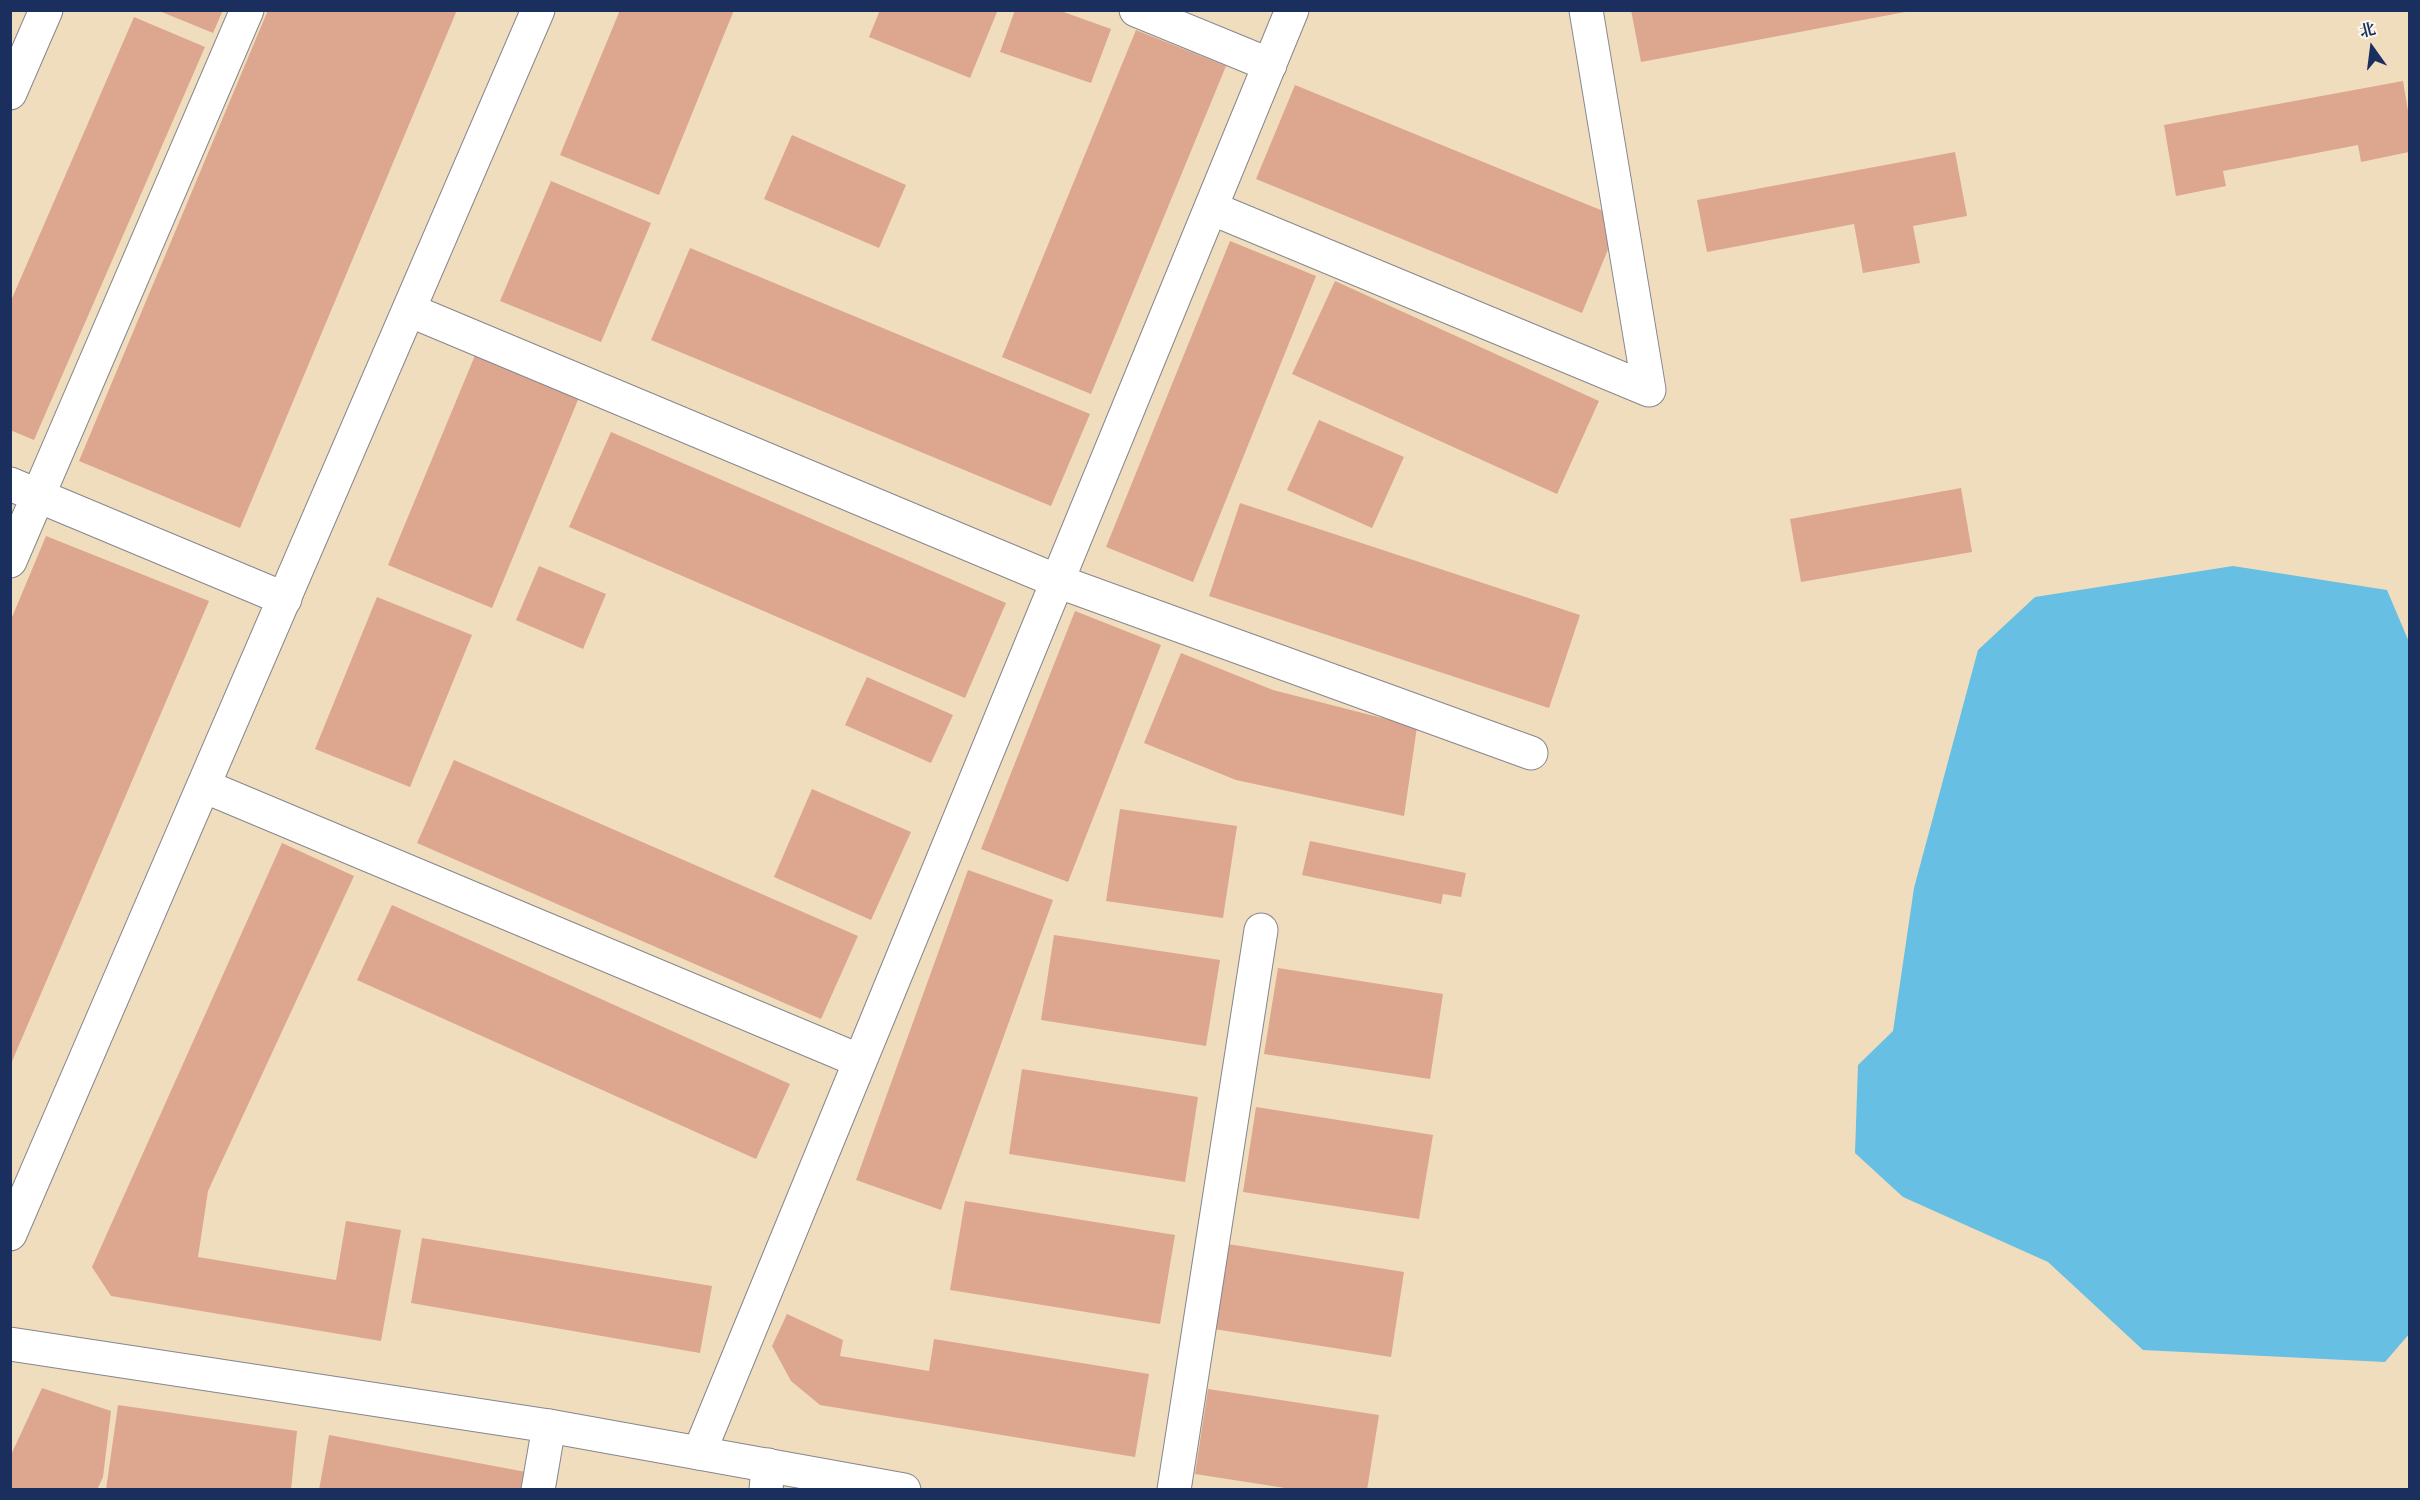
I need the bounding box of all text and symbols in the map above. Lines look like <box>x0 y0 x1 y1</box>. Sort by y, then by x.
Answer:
north arrow <box>2342 18 2402 78</box>
text: 北 <box>2357 19 2378 42</box>

